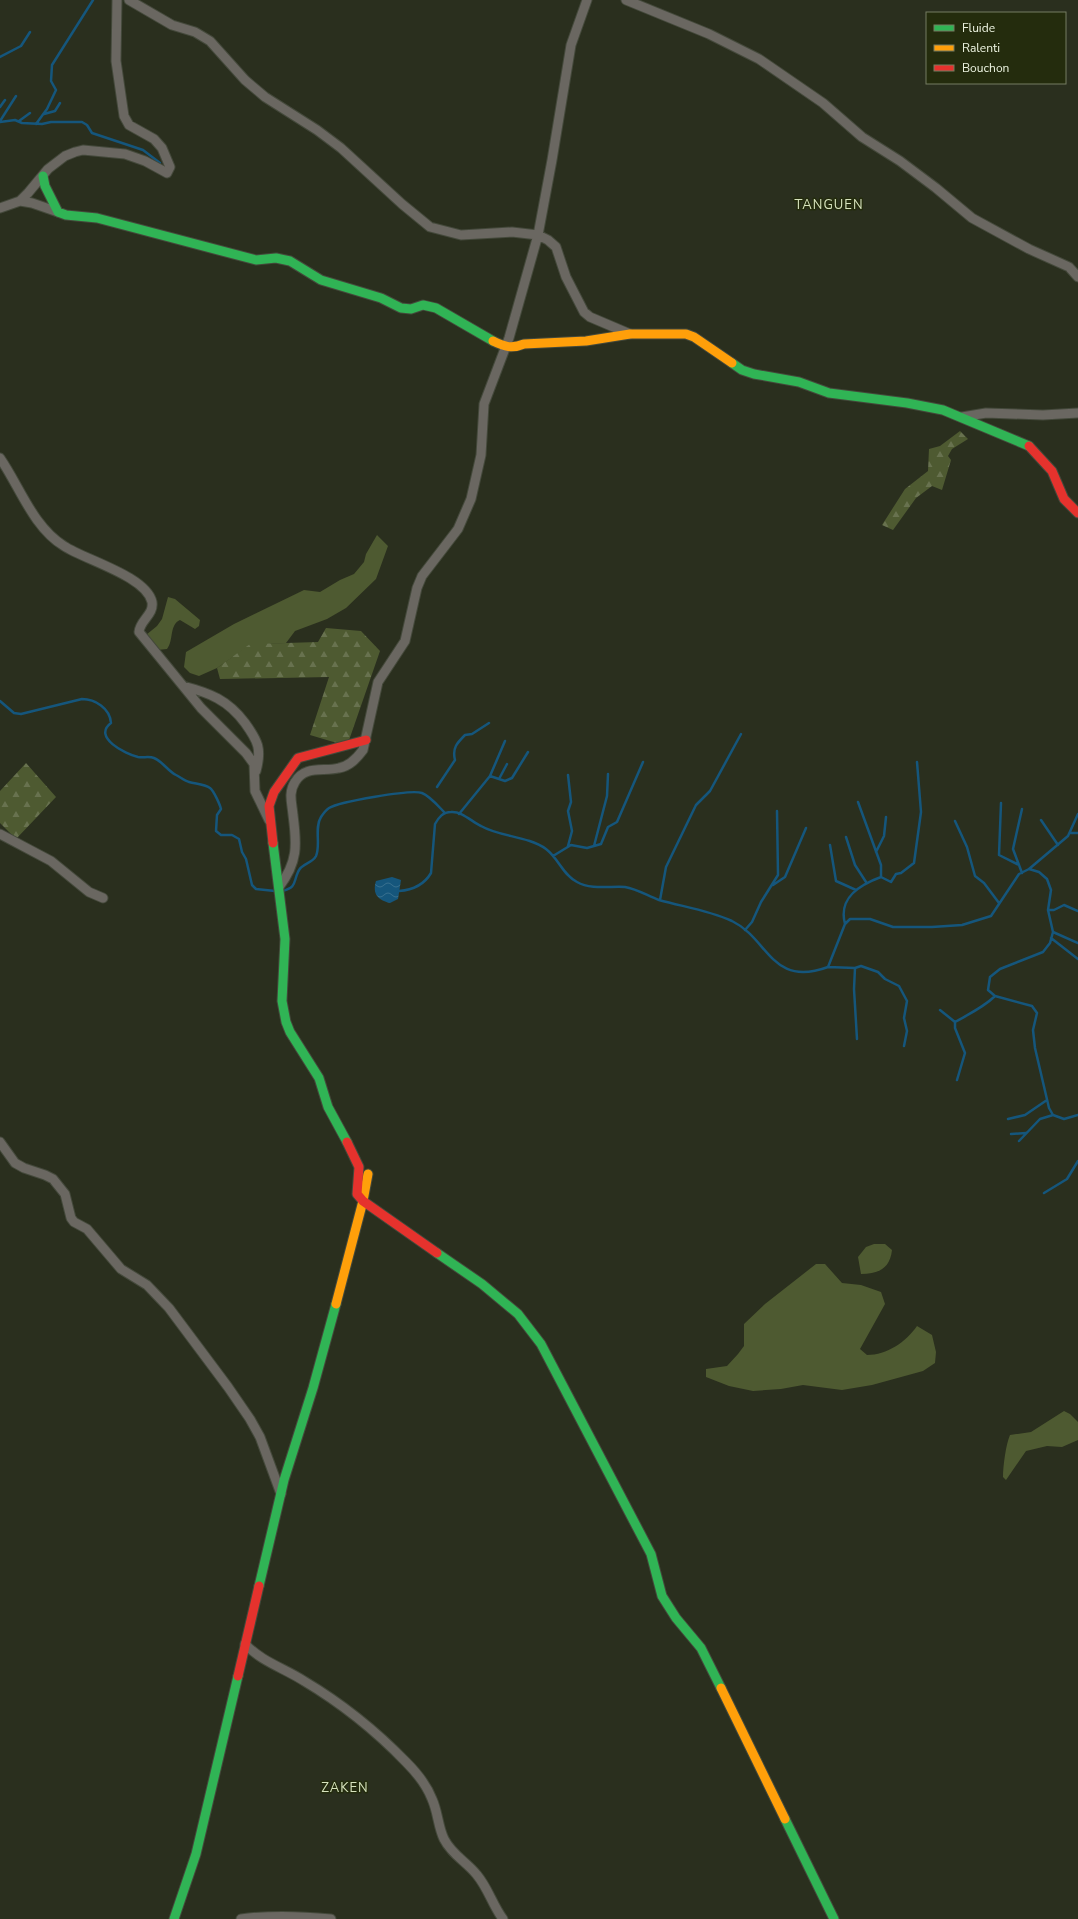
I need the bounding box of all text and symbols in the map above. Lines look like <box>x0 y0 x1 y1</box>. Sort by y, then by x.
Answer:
legend <box>926 12 1066 84</box>
text: Fluide <box>962 20 995 36</box>
text: Ralenti <box>962 40 1000 56</box>
text: Bouchon <box>962 60 1009 76</box>
district label: TANGUEN <box>794 196 864 214</box>
district label: ZAKEN <box>321 1779 369 1797</box>

